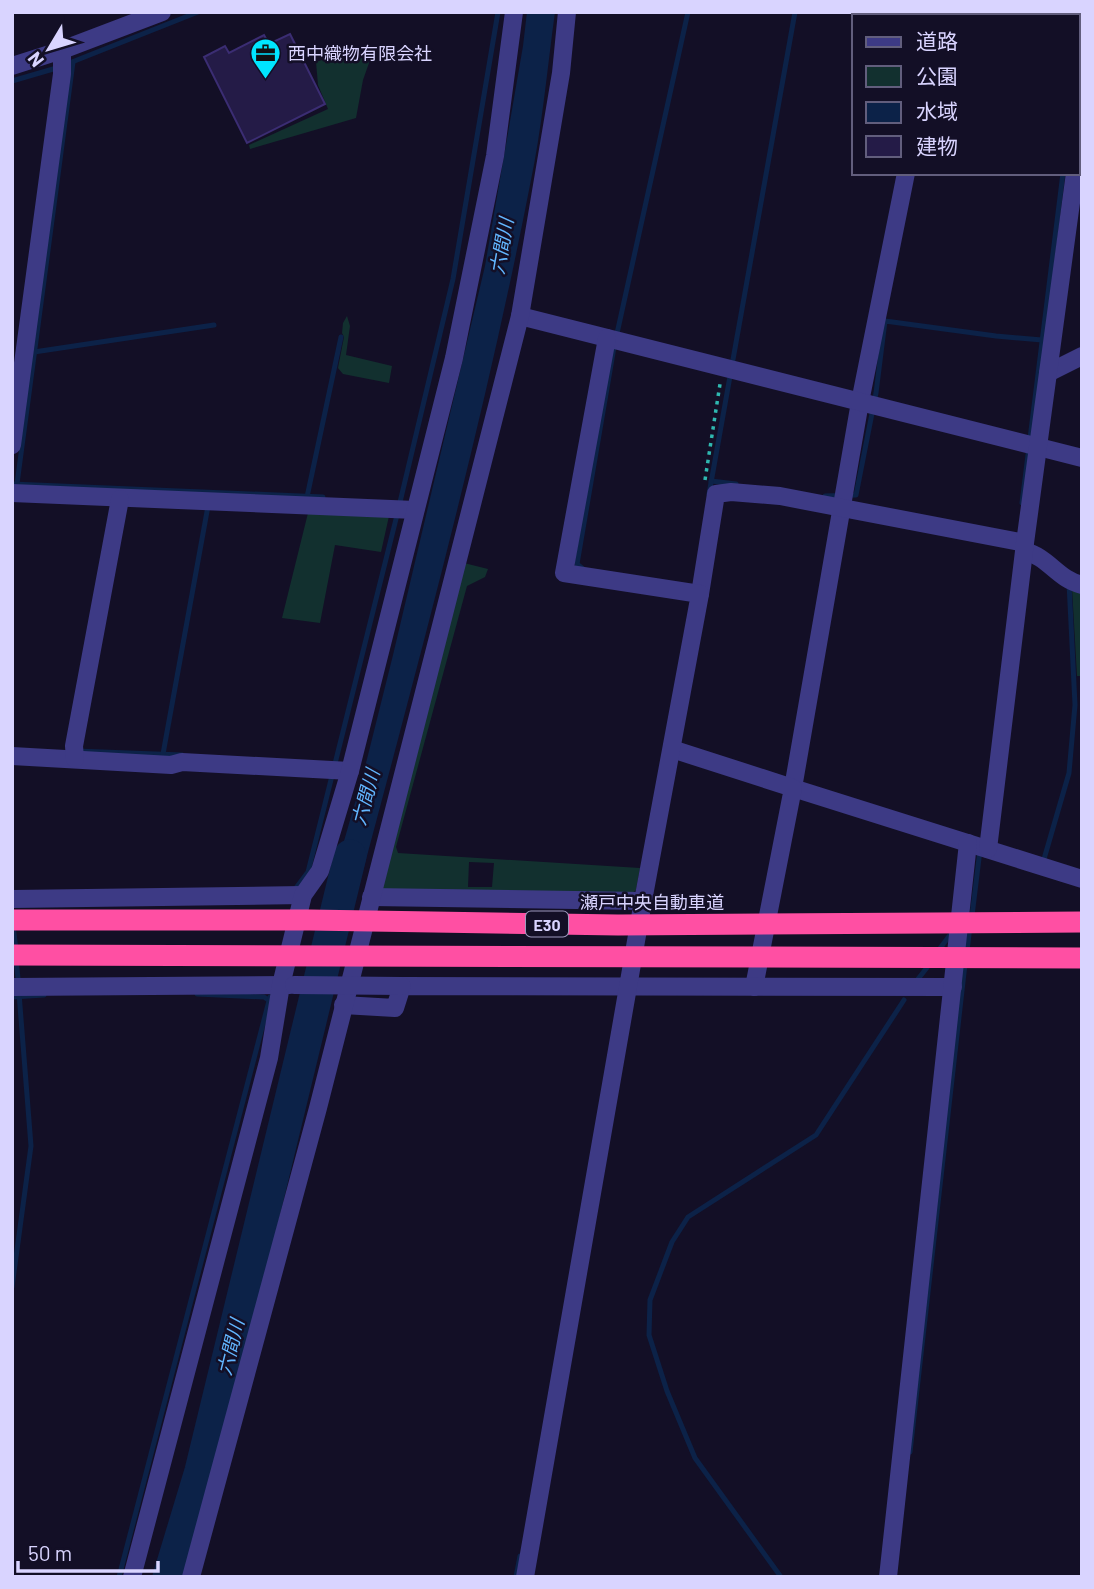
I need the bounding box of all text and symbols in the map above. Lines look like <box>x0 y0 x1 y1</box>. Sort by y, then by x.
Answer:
north arrow <box>14 14 84 84</box>
legend <box>852 14 1080 175</box>
text: 道路 <box>916 28 958 53</box>
office icon: 西中織物有限会社 <box>248 36 282 80</box>
place label: 西中織物有限会社 <box>288 42 432 64</box>
text: N <box>22 48 48 72</box>
text: 公園 <box>916 63 958 88</box>
text: 水域 <box>916 98 958 123</box>
text: 建物 <box>916 133 958 158</box>
water label: 六間川 <box>485 214 518 276</box>
water label: 六間川 <box>347 765 384 828</box>
street label: 瀬戸中央自動車道 <box>580 891 724 913</box>
road number: E30 <box>526 912 568 936</box>
water label: 六間川 <box>212 1315 249 1377</box>
scale bar <box>18 1530 158 1574</box>
text: 50 m <box>28 1540 72 1565</box>

